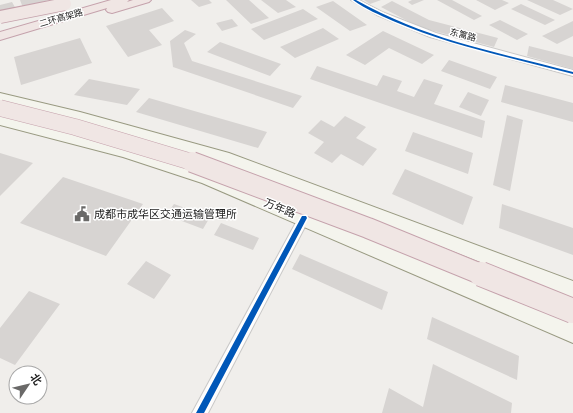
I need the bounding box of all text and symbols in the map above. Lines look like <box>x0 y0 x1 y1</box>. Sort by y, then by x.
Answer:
street label: 二环高架路 <box>38 6 84 29</box>
street label: 东篱路 <box>449 26 478 43</box>
street label: 万年路 <box>262 195 298 221</box>
public building icon: 成都市成华区交通运输管理所 <box>73 205 91 223</box>
place label: 成都市成华区交通运输管理所 <box>94 207 237 221</box>
north arrow <box>8 365 48 405</box>
text: 北 <box>27 371 45 388</box>

